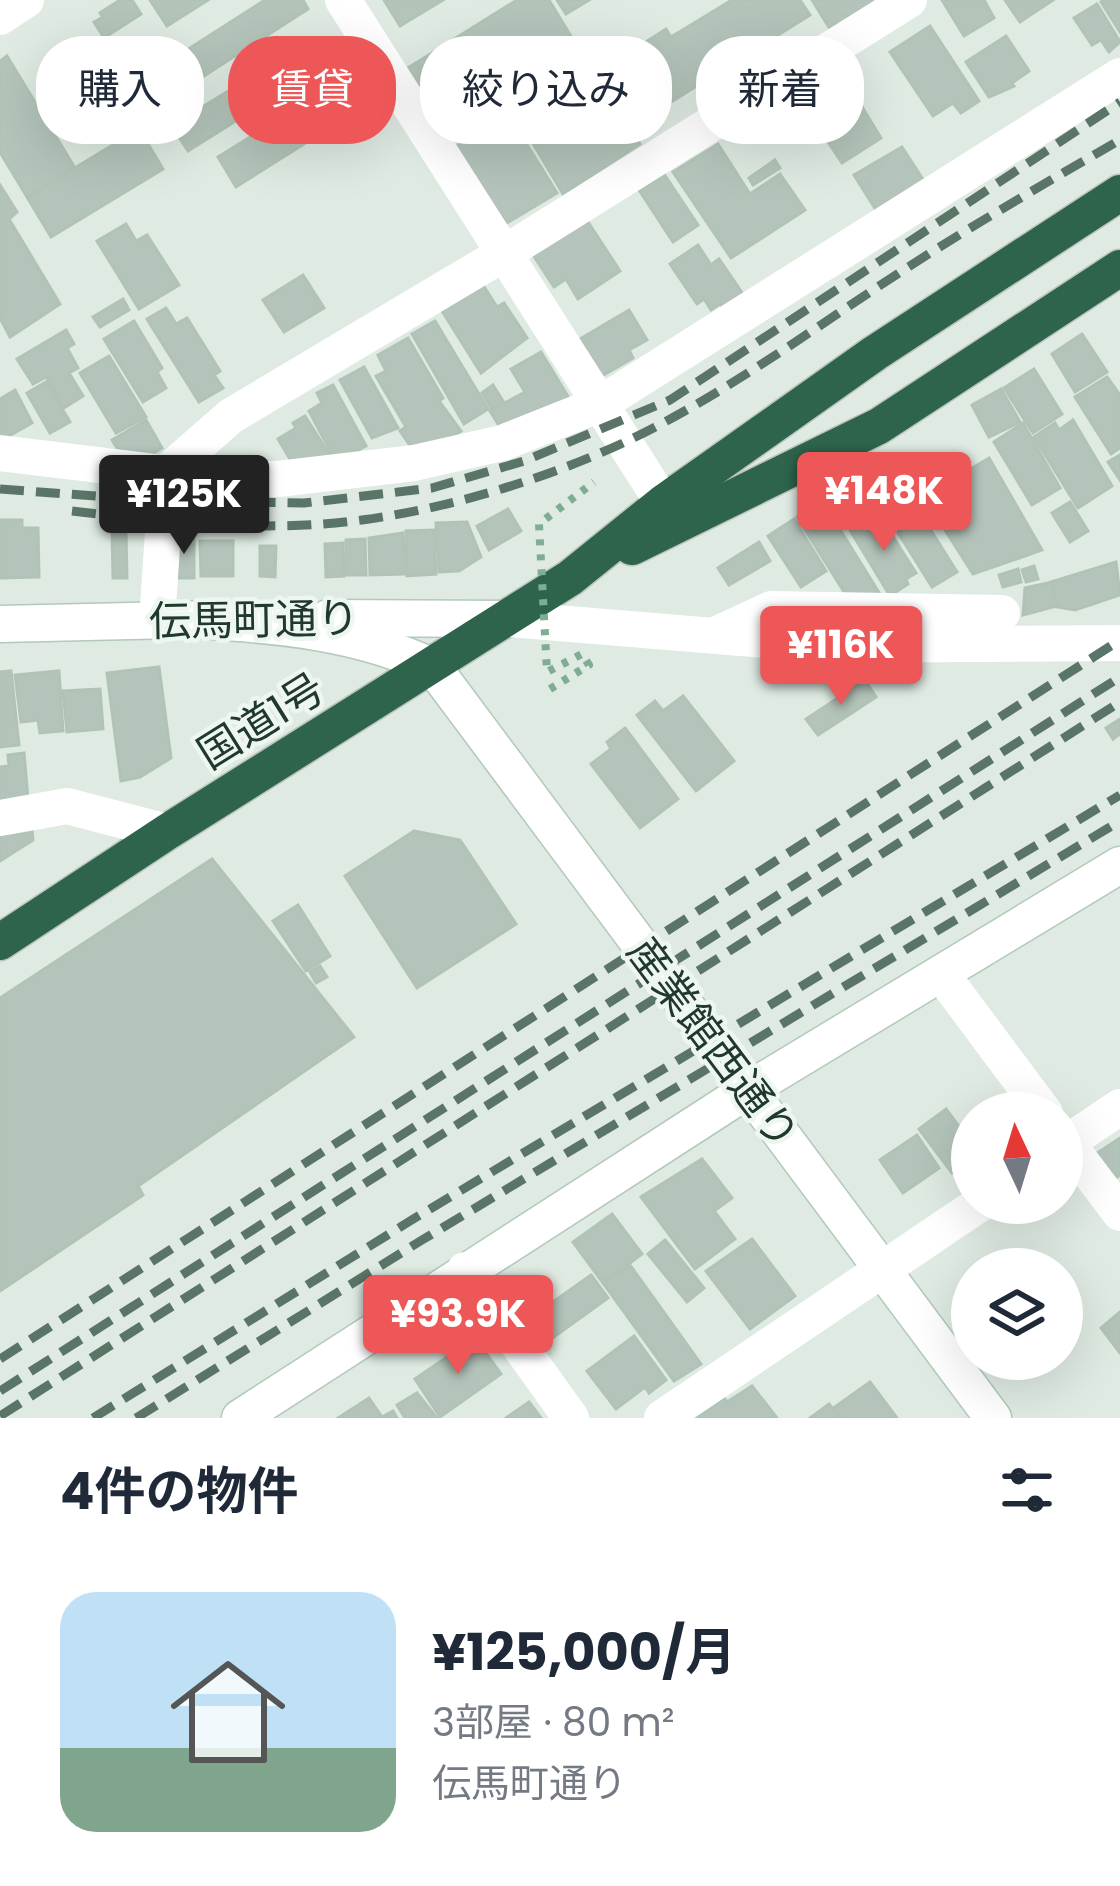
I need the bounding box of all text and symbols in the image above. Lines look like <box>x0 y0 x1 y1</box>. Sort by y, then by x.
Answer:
chip: 購入 <box>36 36 204 144</box>
chip: 賃貸 <box>228 36 396 144</box>
chip: 絞り込み <box>420 36 672 144</box>
chip: 新着 <box>696 36 864 144</box>
pin: ¥148K <box>800 452 968 554</box>
pin: ¥125K <box>100 455 268 557</box>
text: ¥148K <box>824 463 944 518</box>
text: ¥125K <box>126 466 242 521</box>
street label: 伝馬町通り <box>148 589 360 651</box>
pin: ¥116K <box>757 606 925 708</box>
text: ¥116K <box>787 617 895 672</box>
street label: 国道1号 <box>186 659 336 783</box>
street label: 産業館西通り <box>614 925 812 1161</box>
north arrow <box>951 1092 1083 1224</box>
map controls <box>951 1092 1083 1380</box>
button: layers <box>951 1248 1083 1380</box>
pin: ¥93.9K <box>360 1275 556 1377</box>
text: ¥93.9K <box>390 1286 526 1341</box>
text: 4件の物件 <box>60 1455 299 1527</box>
icon: filters <box>994 1457 1060 1523</box>
text: ¥125,000/月 <box>432 1616 736 1688</box>
icon: home <box>156 1640 300 1784</box>
text: 3部屋 · 80 m² <box>432 1695 675 1750</box>
text: 伝馬町通り <box>432 1756 627 1811</box>

